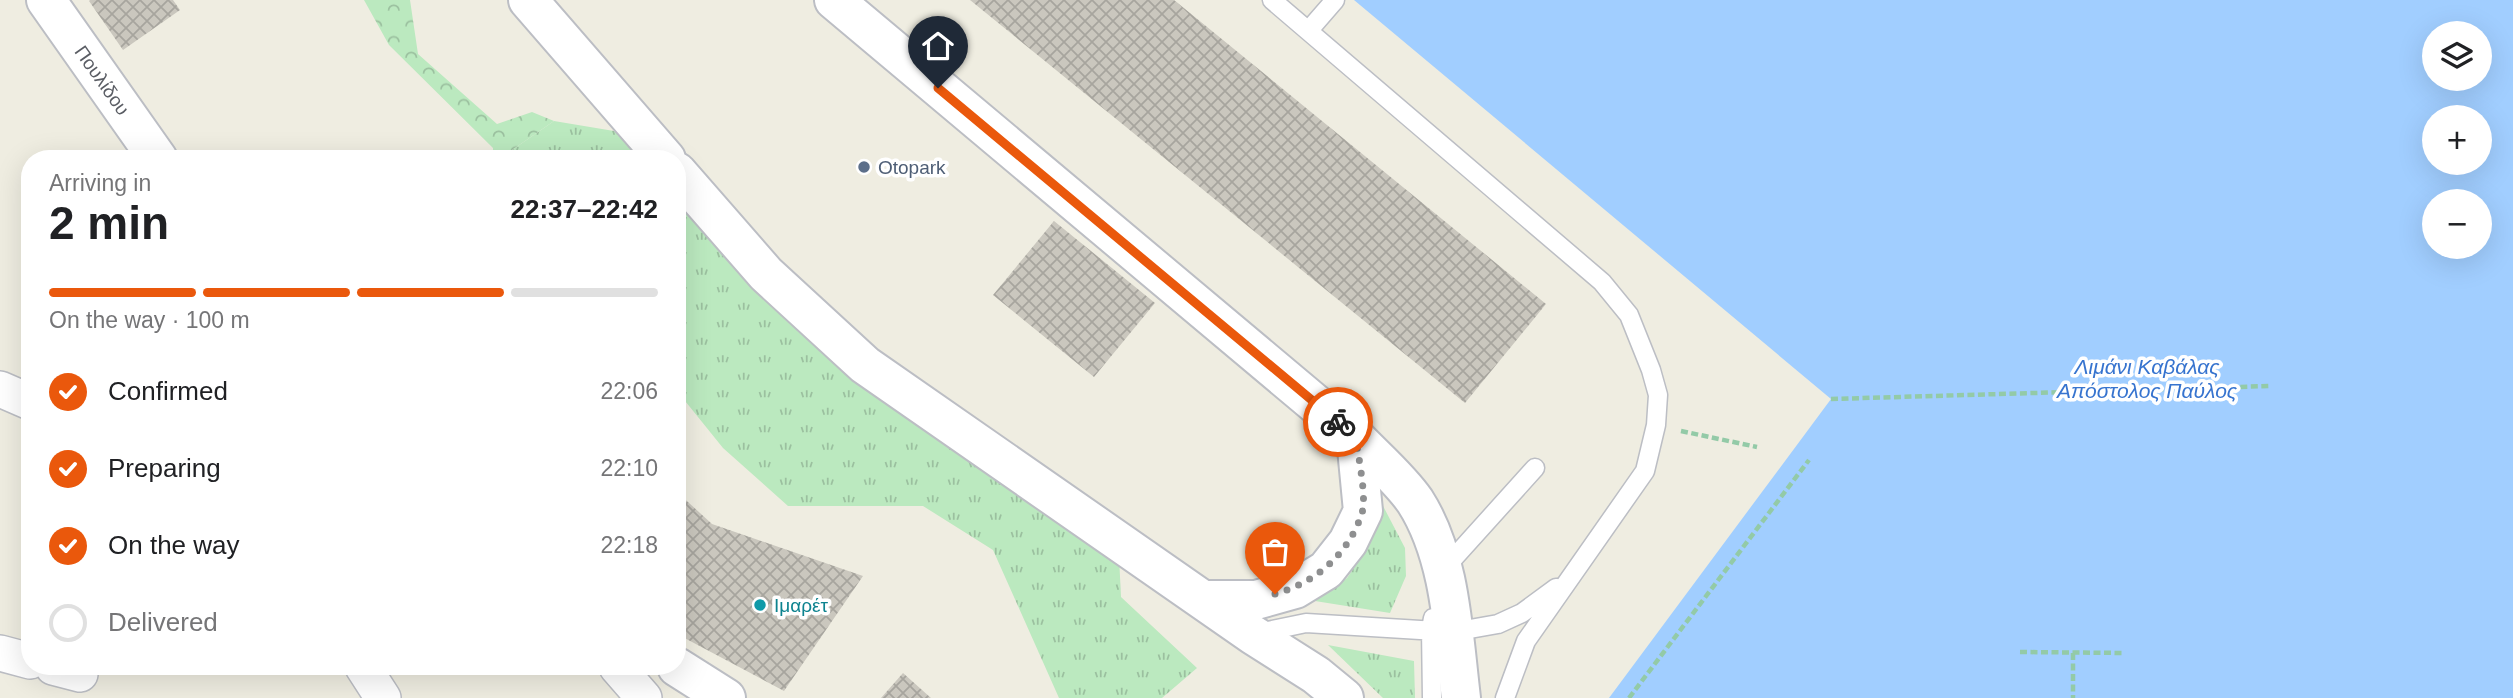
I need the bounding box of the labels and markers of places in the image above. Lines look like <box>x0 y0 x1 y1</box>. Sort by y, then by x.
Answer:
pin <box>908 16 968 88</box>
place label: Otopark <box>878 157 946 178</box>
marker: Otopark <box>856 159 872 175</box>
pin <box>1245 522 1305 594</box>
place label: Ιμαρέτ <box>774 595 828 616</box>
marker: Ιμαρέτ <box>752 597 768 613</box>

